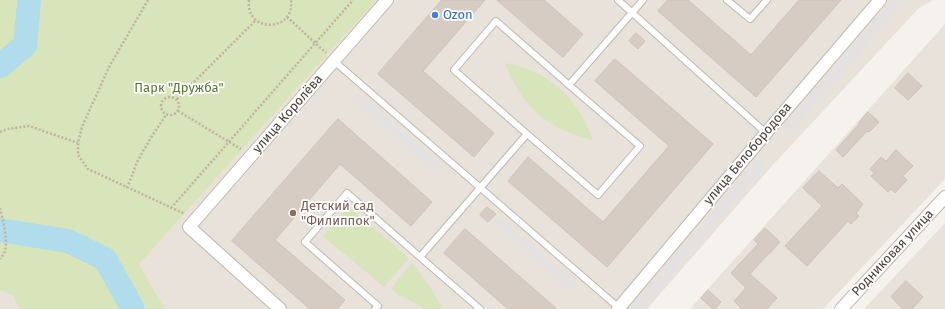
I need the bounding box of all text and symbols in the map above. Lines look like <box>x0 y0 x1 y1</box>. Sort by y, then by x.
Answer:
place label: Ozon <box>443 7 473 23</box>
marker: Ozon <box>430 10 440 20</box>
street label: улица Королёва <box>250 72 326 156</box>
park label: Парк "Дружба" <box>134 80 224 96</box>
street label: улица Белобородова <box>701 100 795 208</box>
place label: Детский сад "Филиппок" <box>301 198 375 229</box>
street label: Родниковая улица <box>849 206 937 300</box>
marker: Детский сад "Филиппок" <box>288 208 298 218</box>

